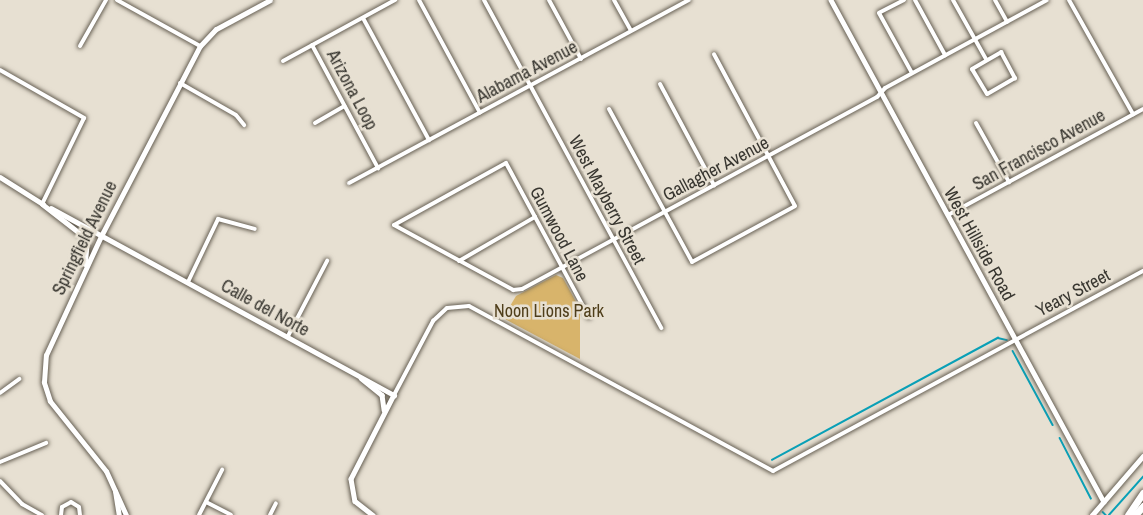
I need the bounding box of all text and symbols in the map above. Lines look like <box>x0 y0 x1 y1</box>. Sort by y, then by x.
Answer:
street label: Alabama Avenue <box>472 36 582 108</box>
street label: Arizona Loop <box>322 46 382 134</box>
street label: San Francisco Avenue <box>969 104 1109 196</box>
street label: West Mayberry Street <box>564 132 650 268</box>
street label: Gallagher Avenue <box>659 132 773 206</box>
street label: Springfield Avenue <box>48 177 122 299</box>
street label: Gumwood Lane <box>525 183 593 285</box>
street label: West Hillside Road <box>939 184 1019 304</box>
street label: Yeary Street <box>1032 264 1114 322</box>
street label: Calle del Norte <box>217 275 313 341</box>
park label: Noon Lions Park <box>494 300 604 322</box>

